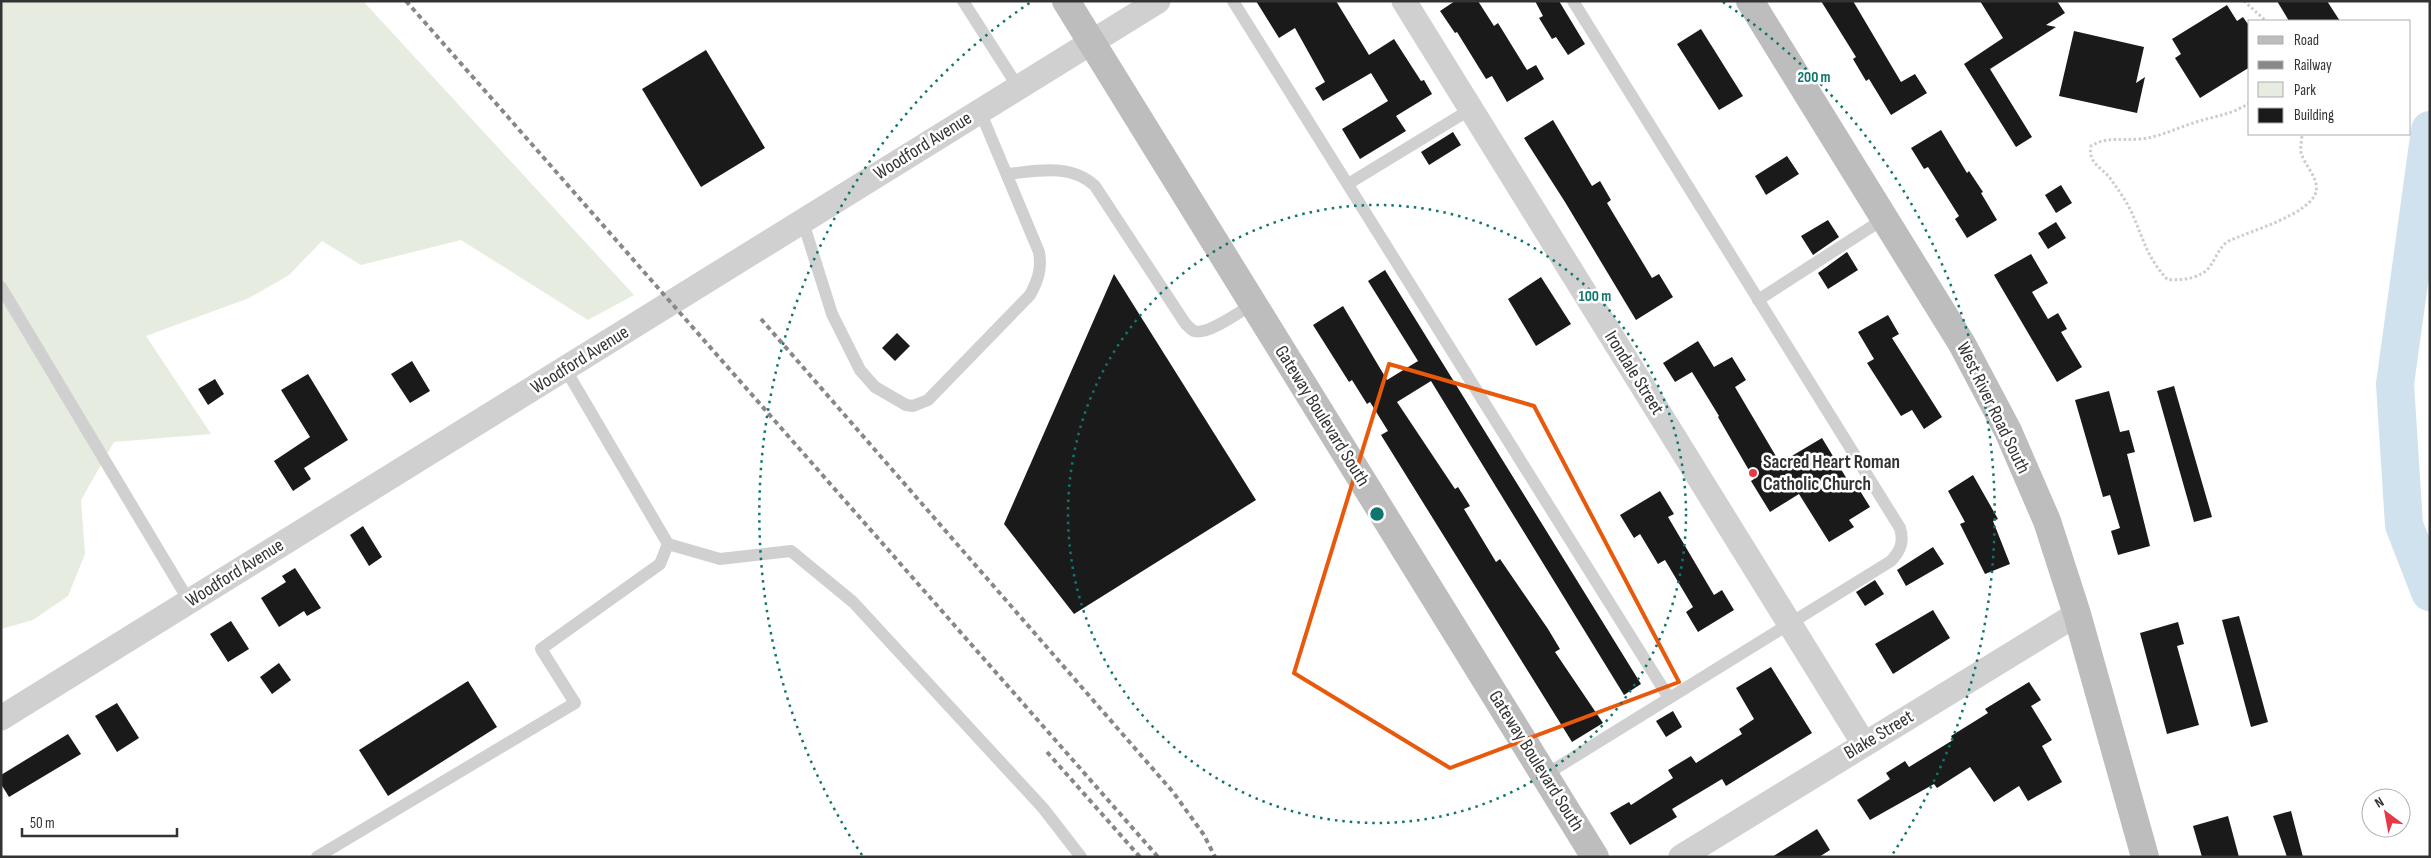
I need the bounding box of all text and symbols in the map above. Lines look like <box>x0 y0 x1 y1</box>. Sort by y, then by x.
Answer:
legend <box>2248 20 2411 135</box>
text: Road <box>2294 31 2319 50</box>
text: Railway <box>2294 56 2332 75</box>
text: 200 m <box>1797 68 1831 87</box>
text: Park <box>2294 81 2316 100</box>
text: Building <box>2294 106 2334 125</box>
street label: Woodford Avenue <box>870 107 976 185</box>
text: 100 m <box>1579 287 1611 306</box>
street label: Woodford Avenue <box>527 321 633 399</box>
street label: Irondale Street <box>1599 327 1669 419</box>
street label: West River Road South <box>1951 338 2035 478</box>
street label: Gateway Boulevard South <box>1269 341 1375 491</box>
place label: Sacred Heart Roman Catholic Church <box>1763 451 1900 496</box>
marker: Sacred Heart Roman Catholic Church <box>1747 467 1759 479</box>
centre of rings <box>1368 505 1386 523</box>
street label: Woodford Avenue <box>182 534 288 612</box>
street label: Gateway Boulevard South <box>1483 686 1589 836</box>
street label: Blake Street <box>1840 705 1918 765</box>
north arrow <box>2361 788 2411 838</box>
text: N <box>2372 793 2387 812</box>
scale bar <box>22 806 178 838</box>
text: 50 m <box>30 814 55 833</box>

